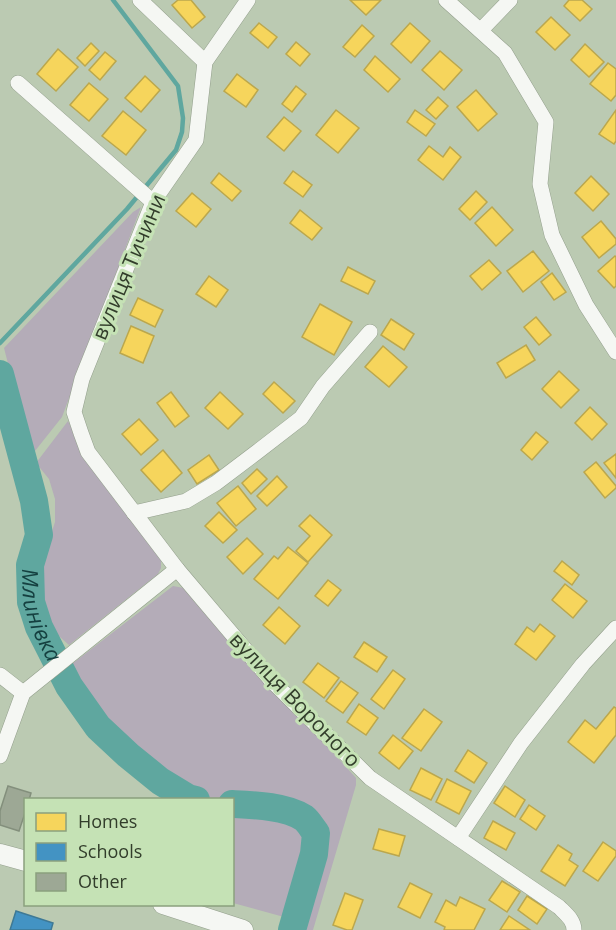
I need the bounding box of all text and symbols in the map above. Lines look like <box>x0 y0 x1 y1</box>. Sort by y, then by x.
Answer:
street label: вулиця Тичини <box>85 189 171 344</box>
water label: Млинівка <box>16 568 70 666</box>
street label: вулиця Вороного <box>224 626 367 773</box>
legend <box>24 798 234 906</box>
text: Homes <box>78 809 137 833</box>
text: Schools <box>78 839 142 863</box>
text: Other <box>78 869 128 893</box>

